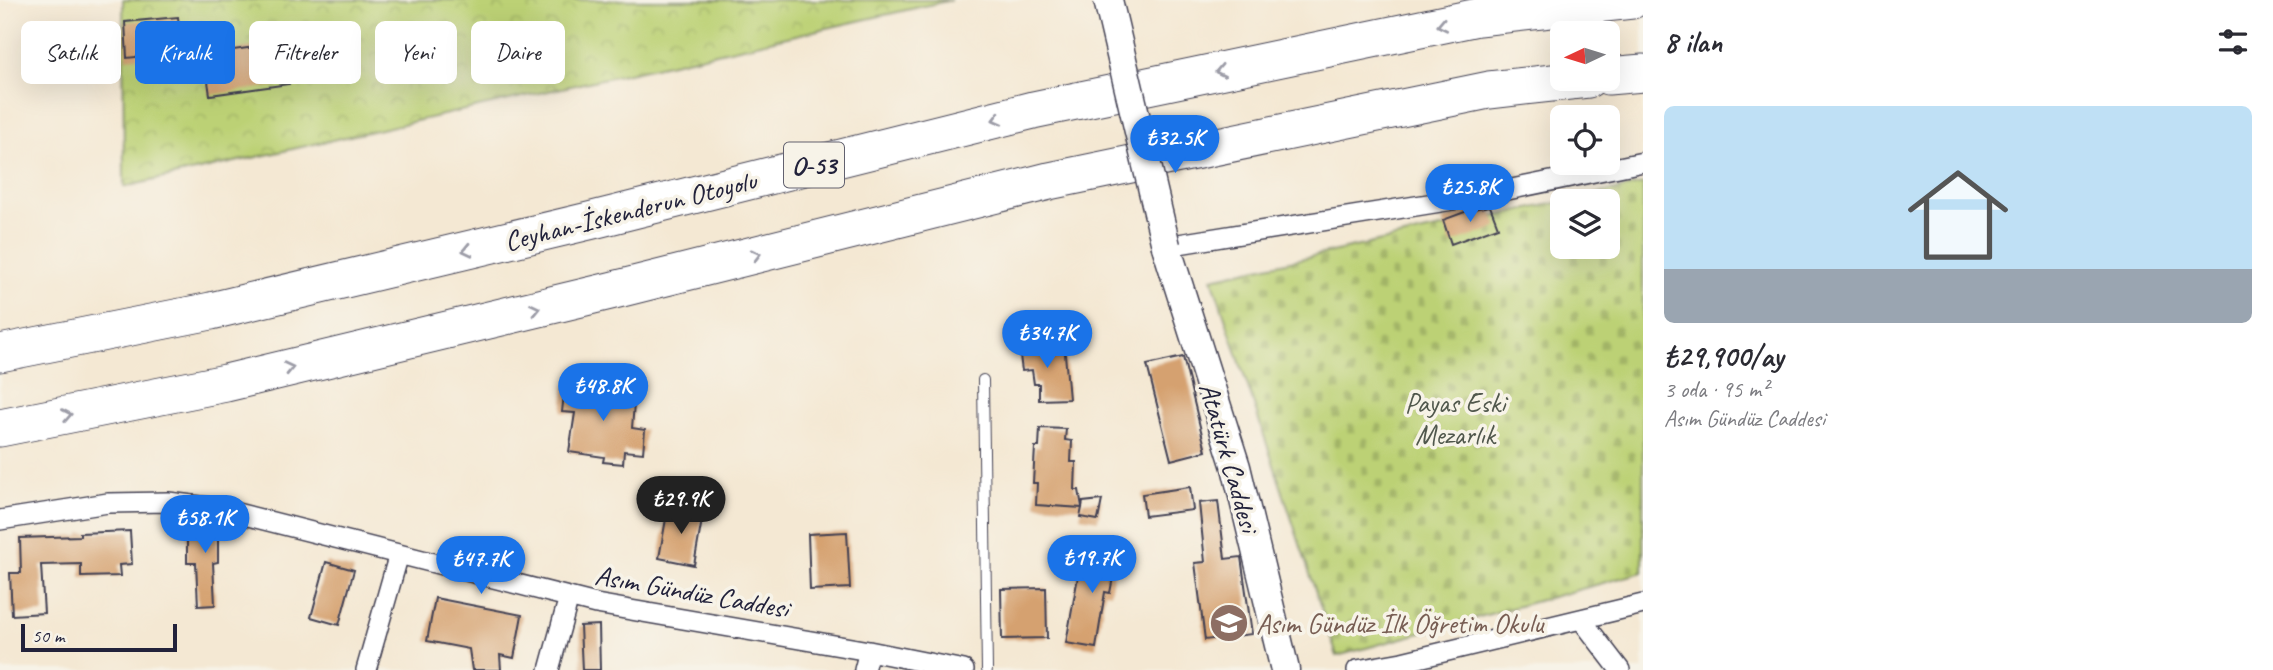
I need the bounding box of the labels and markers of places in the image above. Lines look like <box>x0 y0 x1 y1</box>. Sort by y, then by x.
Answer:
pin: ₺32.5K <box>1118 116 1232 175</box>
pin: ₺25.8K <box>1413 164 1527 224</box>
pin: ₺34.7K <box>990 310 1104 370</box>
pin: ₺48.8K <box>546 364 660 423</box>
pin: ₺29.9K <box>624 476 738 536</box>
pin: ₺58.1K <box>148 496 262 555</box>
pin: ₺47.7K <box>424 536 538 596</box>
pin: ₺19.7K <box>1035 536 1149 595</box>
school or university icon: Asım Gündüz İlk Öğretim Okulu <box>1208 602 1250 644</box>
place label: Asım Gündüz İlk Öğretim Okulu <box>1256 606 1545 641</box>

